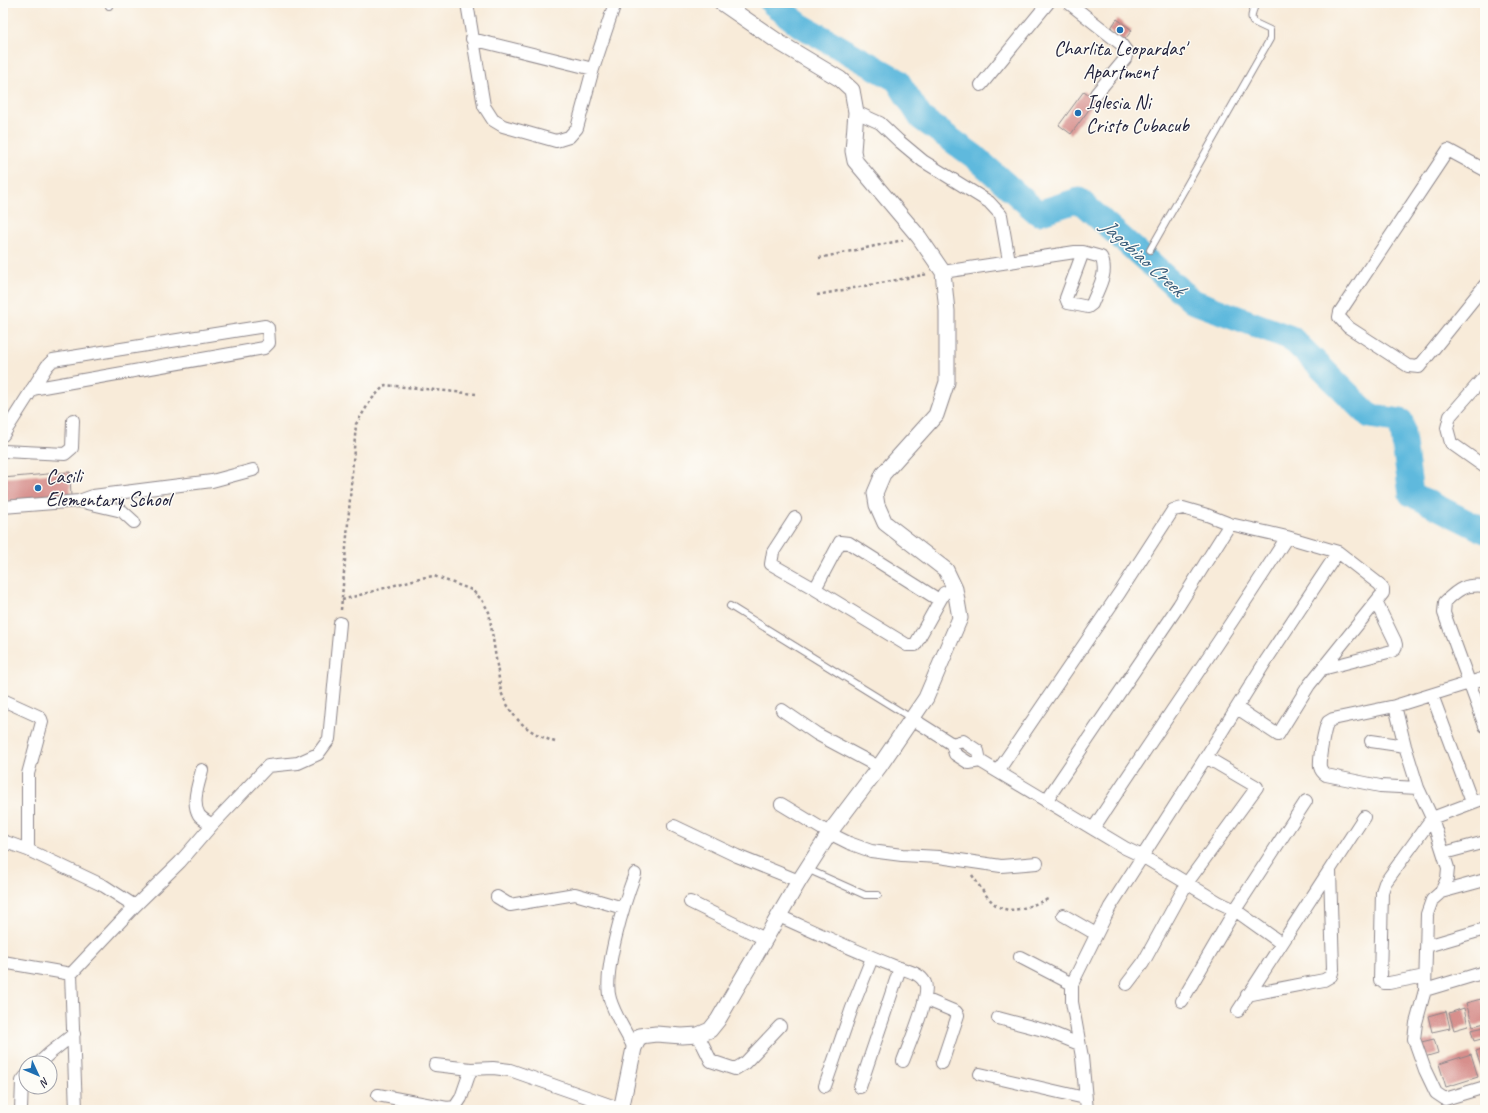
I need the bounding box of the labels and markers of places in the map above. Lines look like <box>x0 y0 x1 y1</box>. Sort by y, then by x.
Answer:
marker: Charlita Leopardas' Apartment <box>1115 25 1125 35</box>
place label: Charlita Leopardas' Apartment <box>1054 36 1190 84</box>
place label: Iglesia Ni Cristo Cubacub <box>1086 90 1190 138</box>
marker: Iglesia Ni Cristo Cubacub <box>1073 108 1083 118</box>
place label: Casili Elementary School <box>46 464 174 512</box>
marker: Casili Elementary School <box>33 483 43 493</box>

